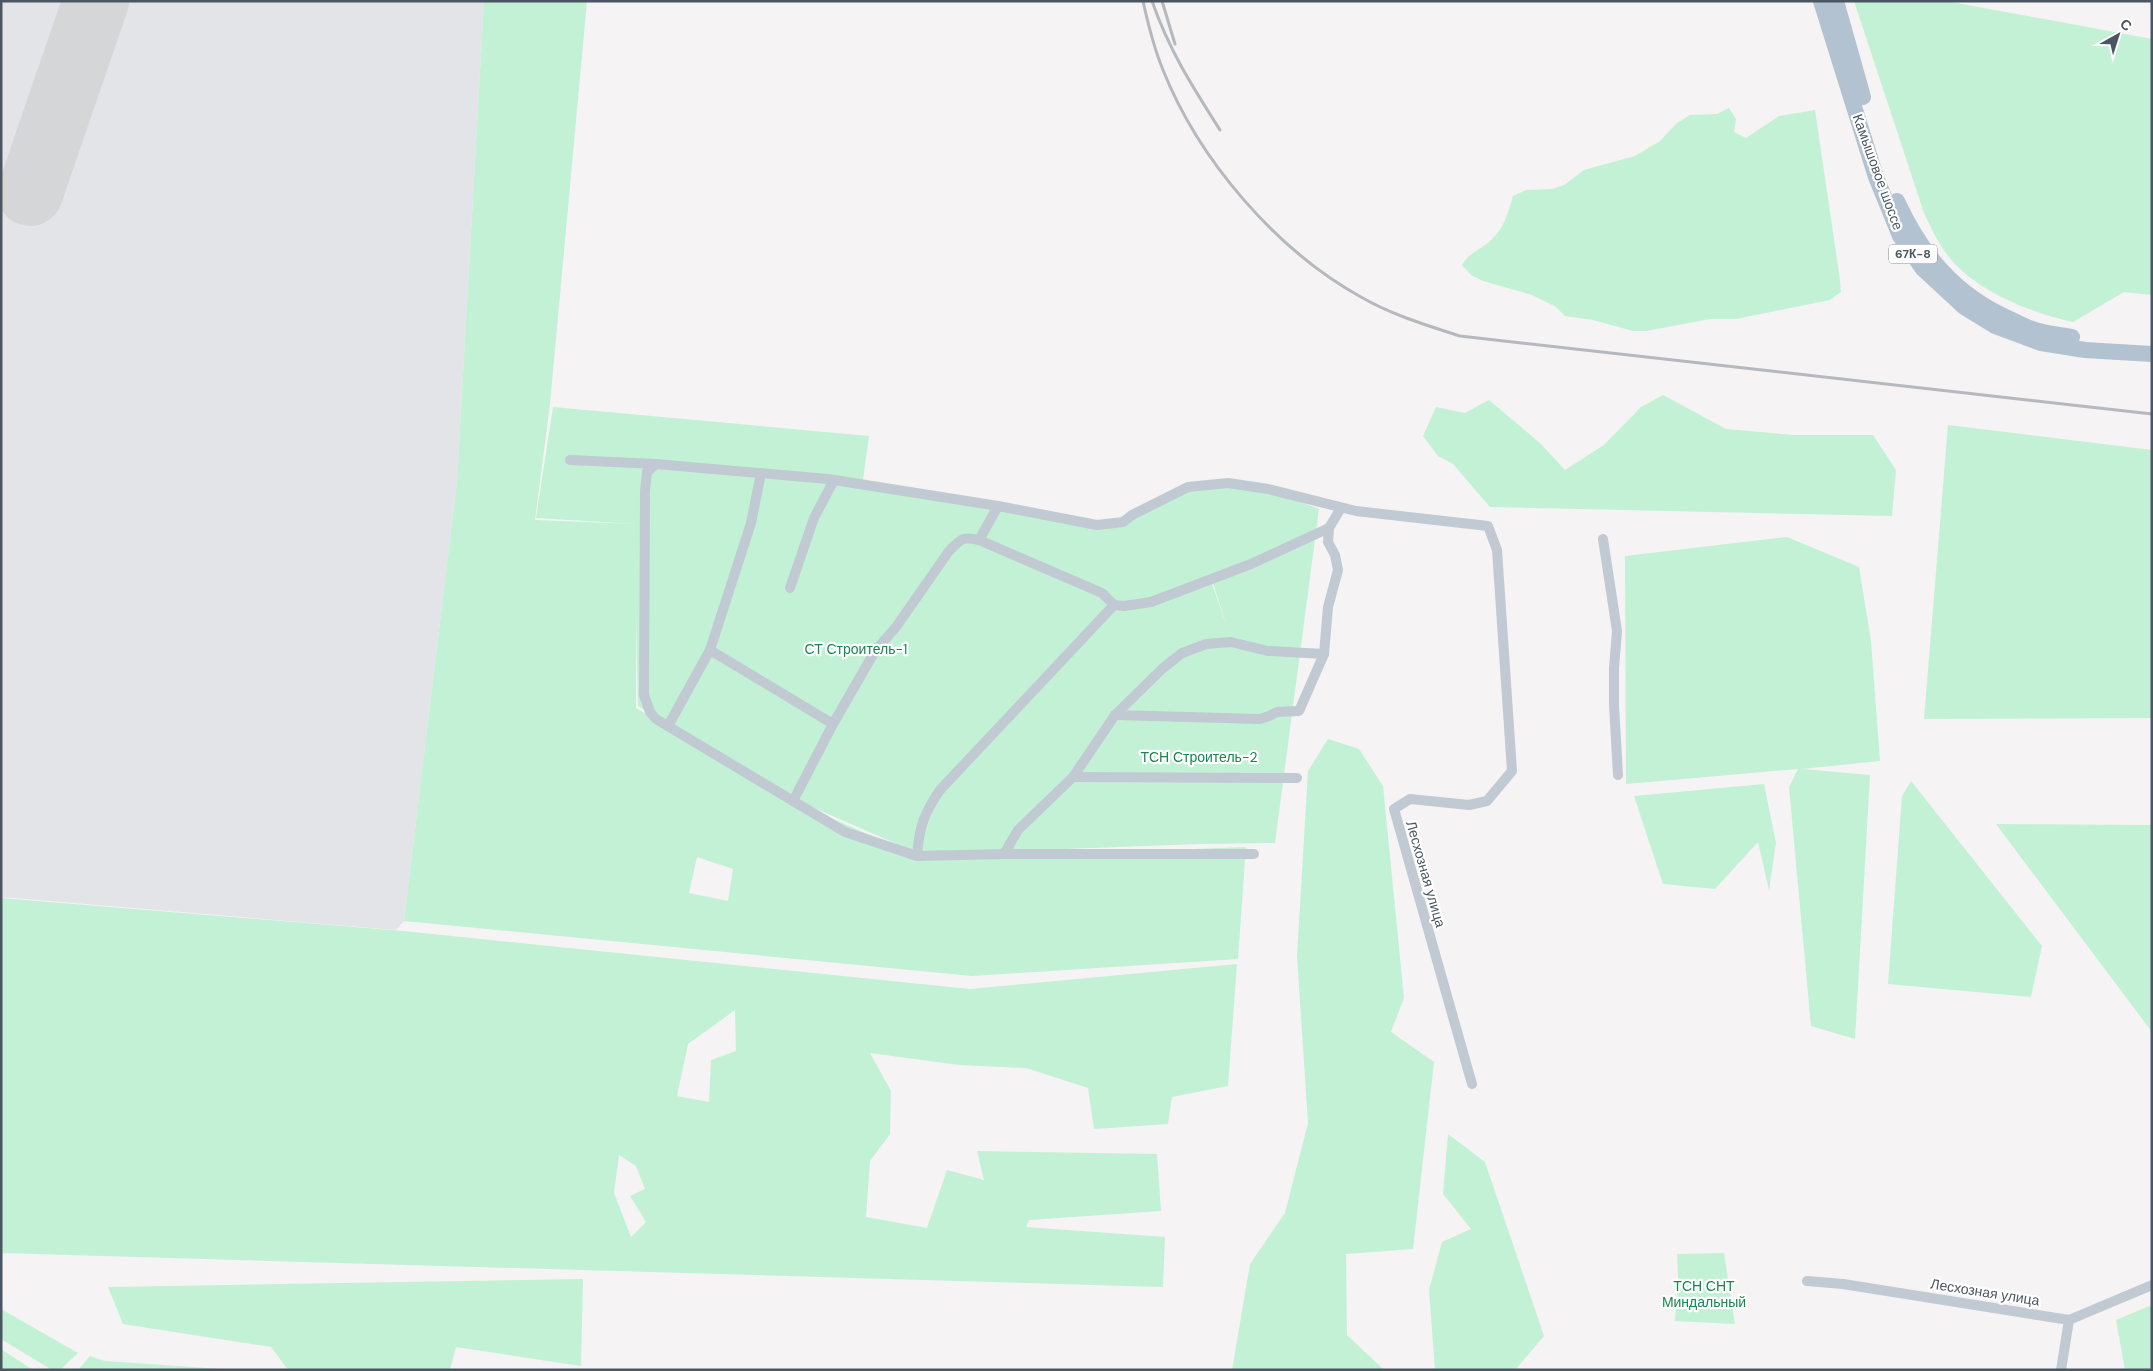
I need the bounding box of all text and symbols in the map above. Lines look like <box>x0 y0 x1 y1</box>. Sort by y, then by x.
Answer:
north arrow <box>2093 10 2143 60</box>
text: С <box>2117 15 2136 35</box>
street label: Камышовое шоссе <box>1849 112 1907 233</box>
road number: 67К-8 <box>1889 244 1937 264</box>
park label: СТ Строитель-1 <box>805 640 907 658</box>
park label: ТСН Строитель-2 <box>1140 748 1258 766</box>
street label: Лесхозная улица <box>1402 819 1450 930</box>
street label: Лесхозная улица <box>1929 1274 2041 1310</box>
park label: ТСН СНТ Миндальный <box>1662 1277 1746 1311</box>

